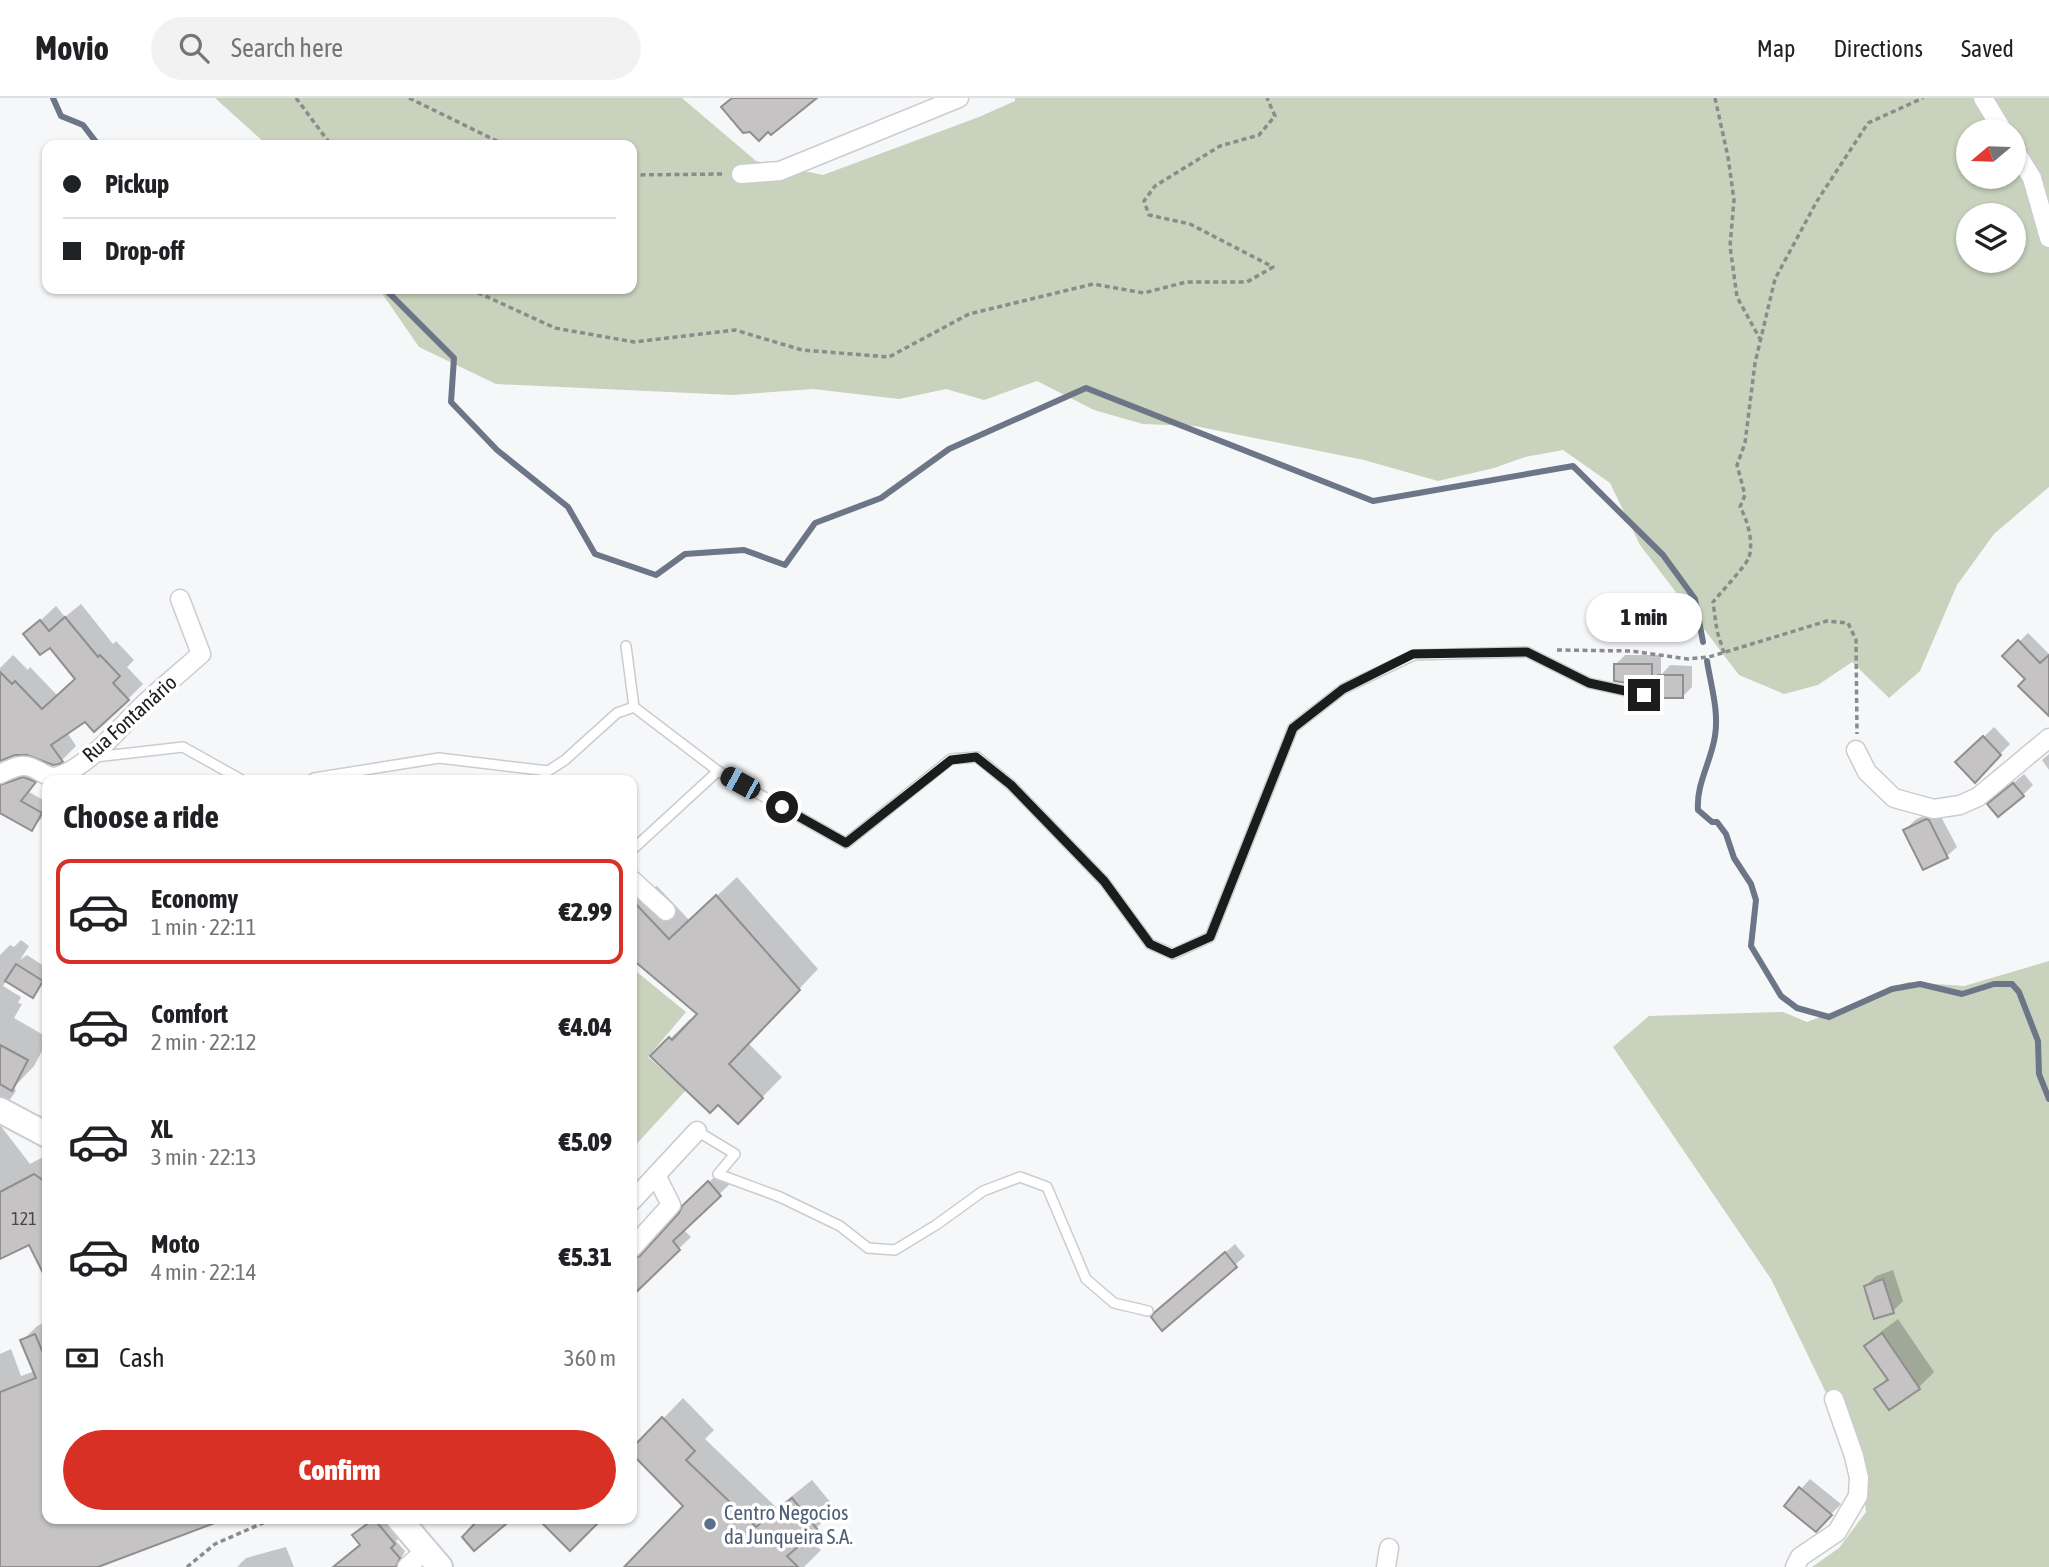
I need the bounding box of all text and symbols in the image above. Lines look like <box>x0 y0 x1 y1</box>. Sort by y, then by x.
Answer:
search box <box>151 17 641 80</box>
text: Movio <box>35 29 109 67</box>
icon: search <box>175 29 213 67</box>
text: Search here <box>231 33 343 63</box>
text: Map <box>1757 35 1795 62</box>
text: Directions <box>1833 35 1923 62</box>
text: Saved <box>1961 35 2014 62</box>
north arrow <box>1956 119 2026 189</box>
map controls <box>1956 119 2026 273</box>
text: Pickup <box>105 169 169 199</box>
button: layers <box>1956 203 2026 273</box>
text: Drop-off <box>105 236 185 266</box>
callout: 1 min <box>1586 594 1702 642</box>
text: 1 min <box>1621 604 1667 630</box>
street label: Rua Fontanário <box>77 670 181 766</box>
route end <box>1628 679 1660 711</box>
car <box>717 764 764 802</box>
route start <box>766 791 798 823</box>
text: Choose a ride <box>63 798 219 835</box>
icon: car <box>67 880 130 943</box>
text: Economy <box>151 884 238 914</box>
text: €2.99 <box>559 897 612 927</box>
text: 1 min · 22:11 <box>151 914 257 940</box>
icon: car <box>67 995 130 1058</box>
text: Comfort <box>151 999 228 1029</box>
text: €4.04 <box>559 1012 612 1042</box>
text: 2 min · 22:12 <box>151 1029 257 1055</box>
icon: car <box>67 1110 130 1173</box>
text: XL <box>151 1114 173 1144</box>
text: €5.09 <box>559 1127 612 1157</box>
text: 3 min · 22:13 <box>151 1144 257 1170</box>
house number: 121 <box>11 1208 37 1229</box>
icon: car <box>67 1225 130 1288</box>
text: Moto <box>151 1229 200 1259</box>
text: €5.31 <box>559 1242 612 1272</box>
text: 4 min · 22:14 <box>151 1259 257 1285</box>
icon: cash <box>63 1339 101 1377</box>
text: Cash <box>119 1343 165 1373</box>
text: 360 m <box>564 1345 616 1371</box>
button: Confirm <box>63 1430 616 1510</box>
place label: Centro Negocios da Junqueira S.A. <box>724 1500 853 1548</box>
marker: Centro Negocios da Junqueira S.A. <box>702 1516 718 1532</box>

